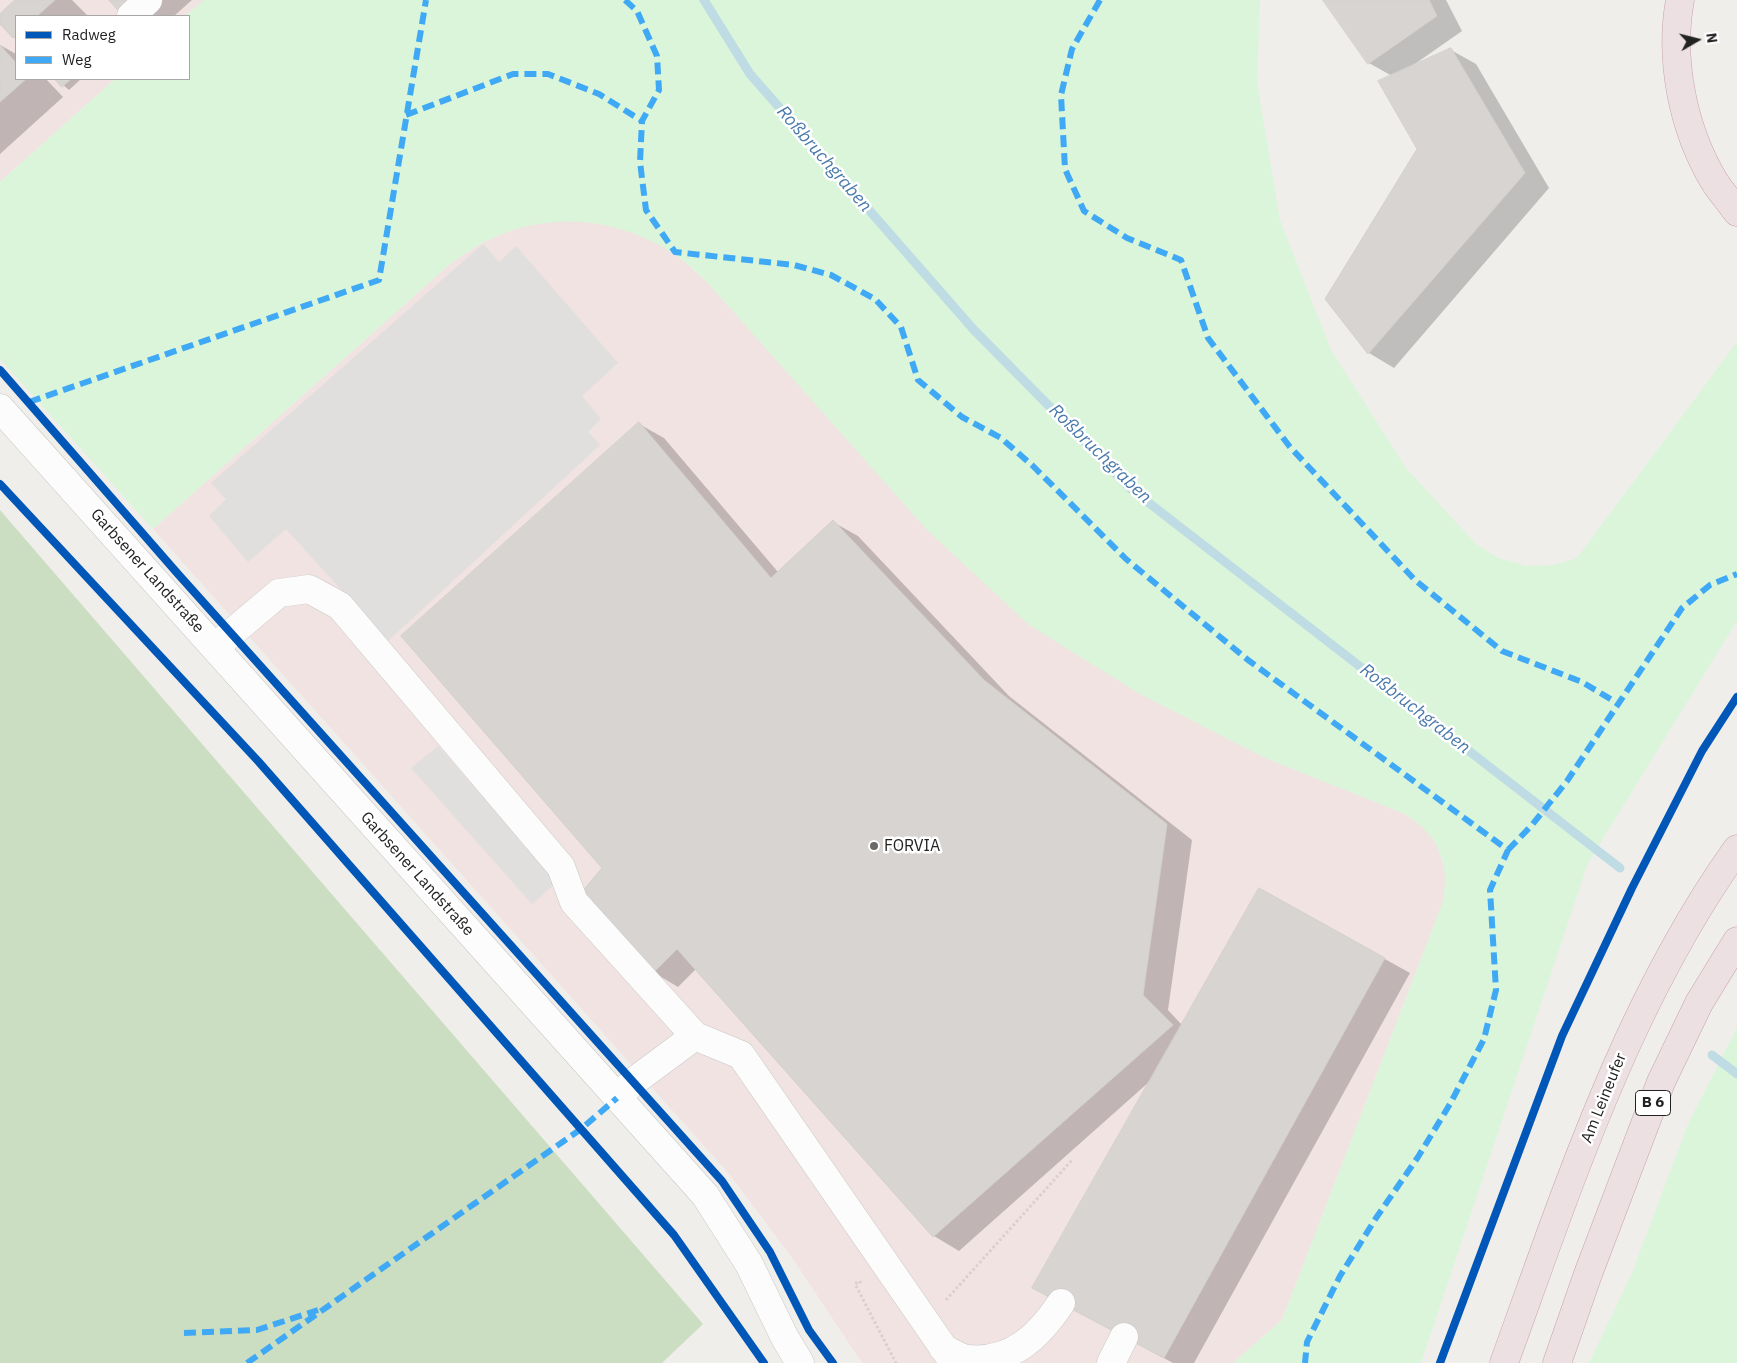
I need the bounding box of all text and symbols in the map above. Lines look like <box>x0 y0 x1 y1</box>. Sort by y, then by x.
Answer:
legend <box>15 15 190 80</box>
north arrow <box>1672 15 1722 65</box>
text: Radweg <box>62 25 116 44</box>
text: N <box>1702 32 1721 44</box>
text: Weg <box>62 50 91 69</box>
water label: Roßbruchgraben <box>772 101 876 217</box>
water label: Roßbruchgraben <box>1044 400 1156 508</box>
street label: Garbsener Landstraße <box>86 505 208 637</box>
water label: Roßbruchgraben <box>1356 659 1474 759</box>
street label: Garbsener Landstraße <box>356 808 478 940</box>
place label: FORVIA <box>884 836 940 856</box>
marker: FORVIA <box>868 840 880 852</box>
street label: Am Leineufer <box>1577 1050 1631 1146</box>
road number: B 6 <box>1636 1090 1670 1116</box>

